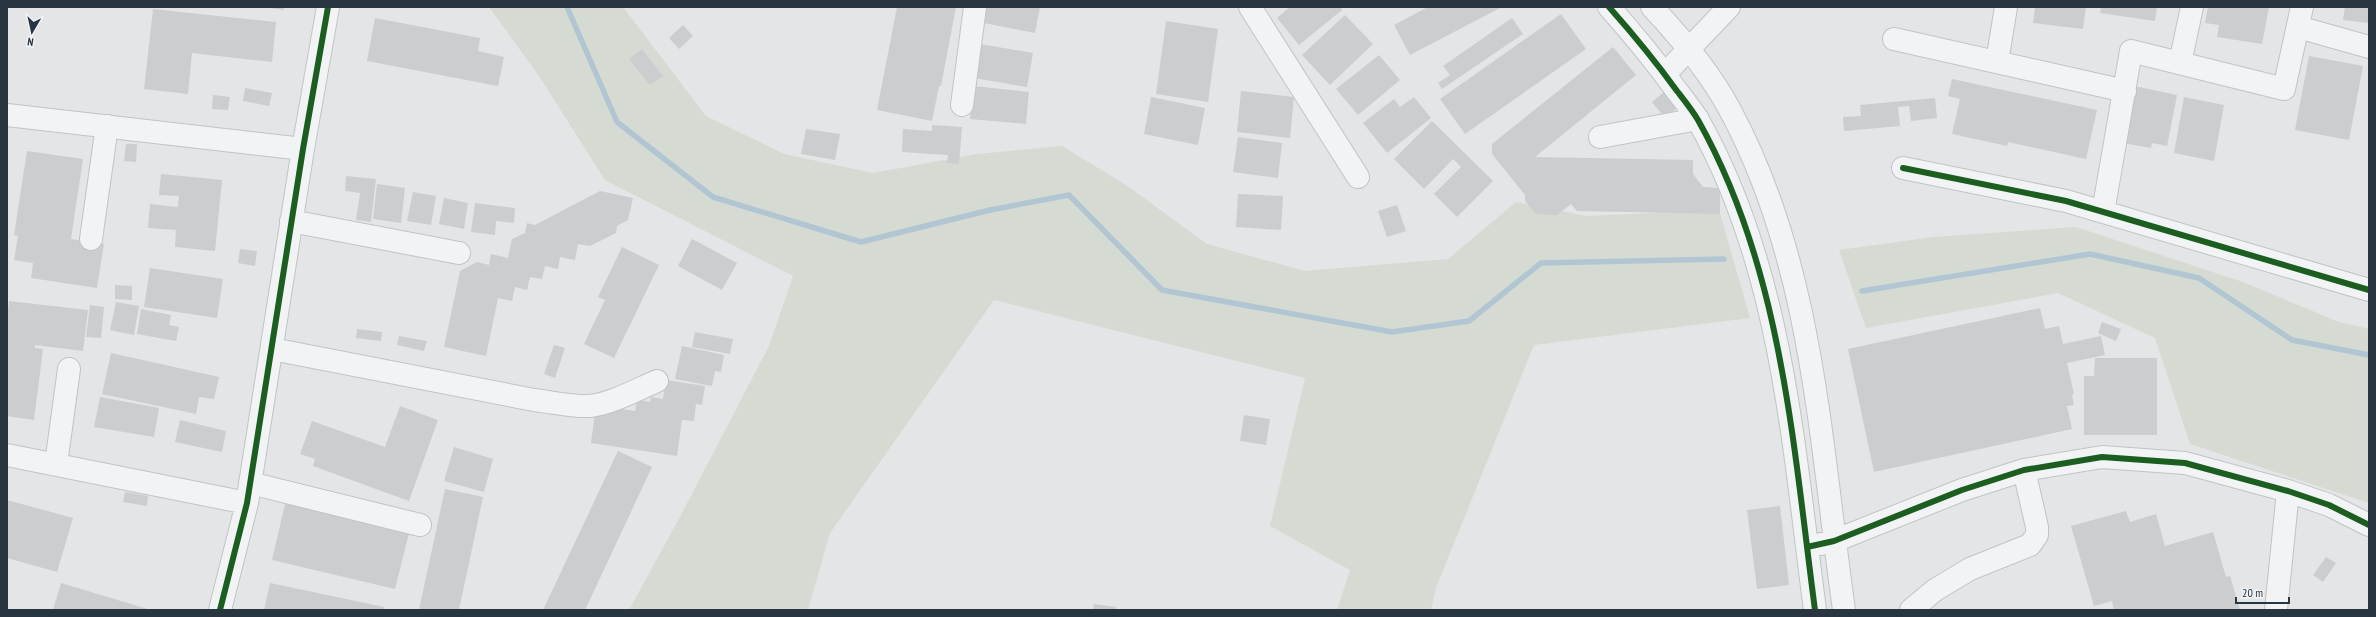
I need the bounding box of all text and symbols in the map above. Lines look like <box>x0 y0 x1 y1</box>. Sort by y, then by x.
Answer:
north arrow <box>12 12 52 52</box>
text: N <box>26 34 34 49</box>
scale bar <box>2236 579 2289 605</box>
text: 20 m <box>2242 585 2263 600</box>

